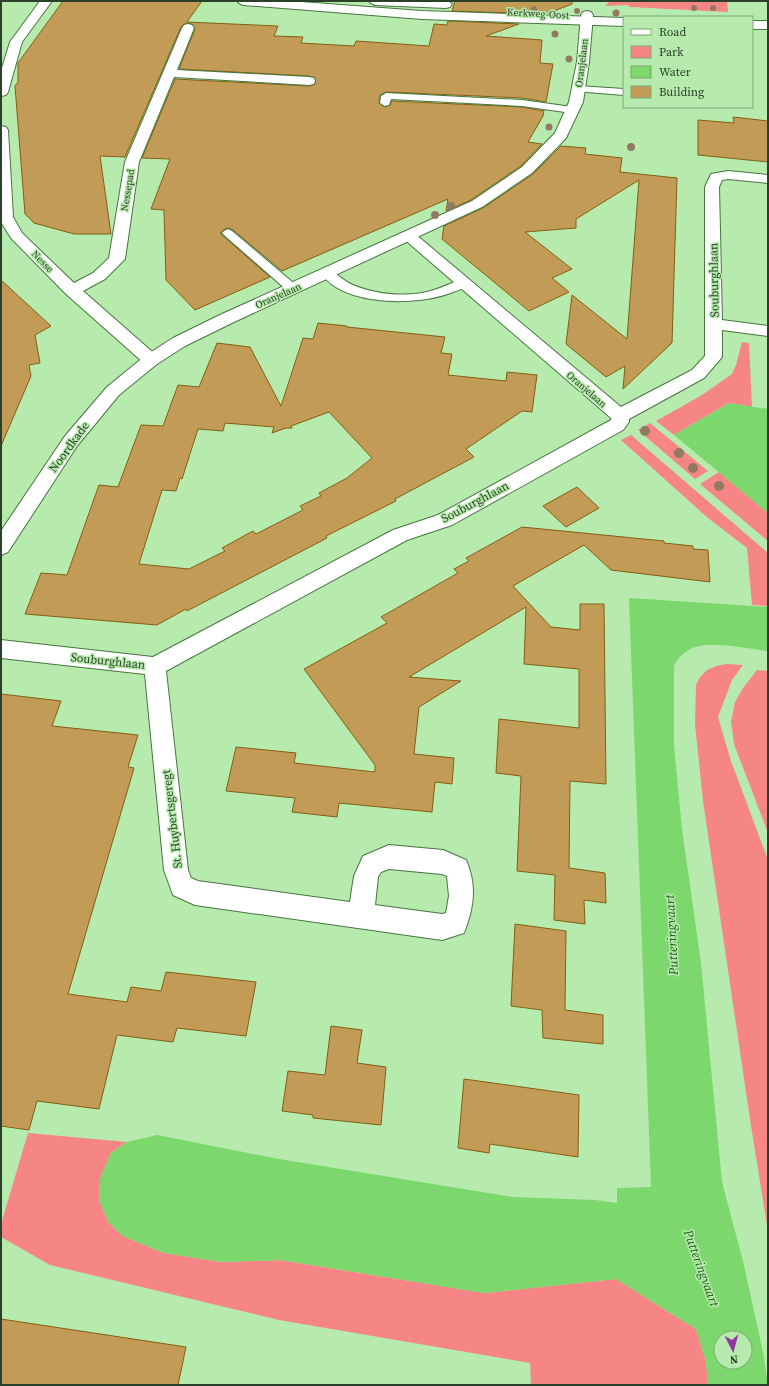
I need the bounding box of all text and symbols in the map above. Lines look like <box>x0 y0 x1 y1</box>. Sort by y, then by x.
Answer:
street label: Kerkweg-Oost <box>507 5 570 22</box>
legend <box>623 16 753 108</box>
text: Road <box>659 24 686 40</box>
street label: Oranjelaan <box>572 38 591 88</box>
text: Park <box>659 44 684 60</box>
text: Water <box>659 64 691 80</box>
text: Building <box>659 84 704 100</box>
street label: Nessepad <box>118 168 137 212</box>
street label: Souburghlaan <box>705 243 723 317</box>
street label: Nesse <box>29 248 56 275</box>
street label: Oranjelaan <box>253 280 303 311</box>
street label: Oranjelaan <box>564 368 609 410</box>
street label: Noordkade <box>45 418 93 476</box>
street label: Souburghlaan <box>438 477 512 527</box>
street label: Souburghlaan <box>70 649 146 673</box>
street label: St. Huybertsgeregt <box>158 769 186 869</box>
water label: Putteringvaart <box>661 894 682 977</box>
water label: Putteringvaart <box>679 1226 724 1310</box>
north arrow <box>713 1330 753 1370</box>
text: N <box>729 1352 739 1367</box>

